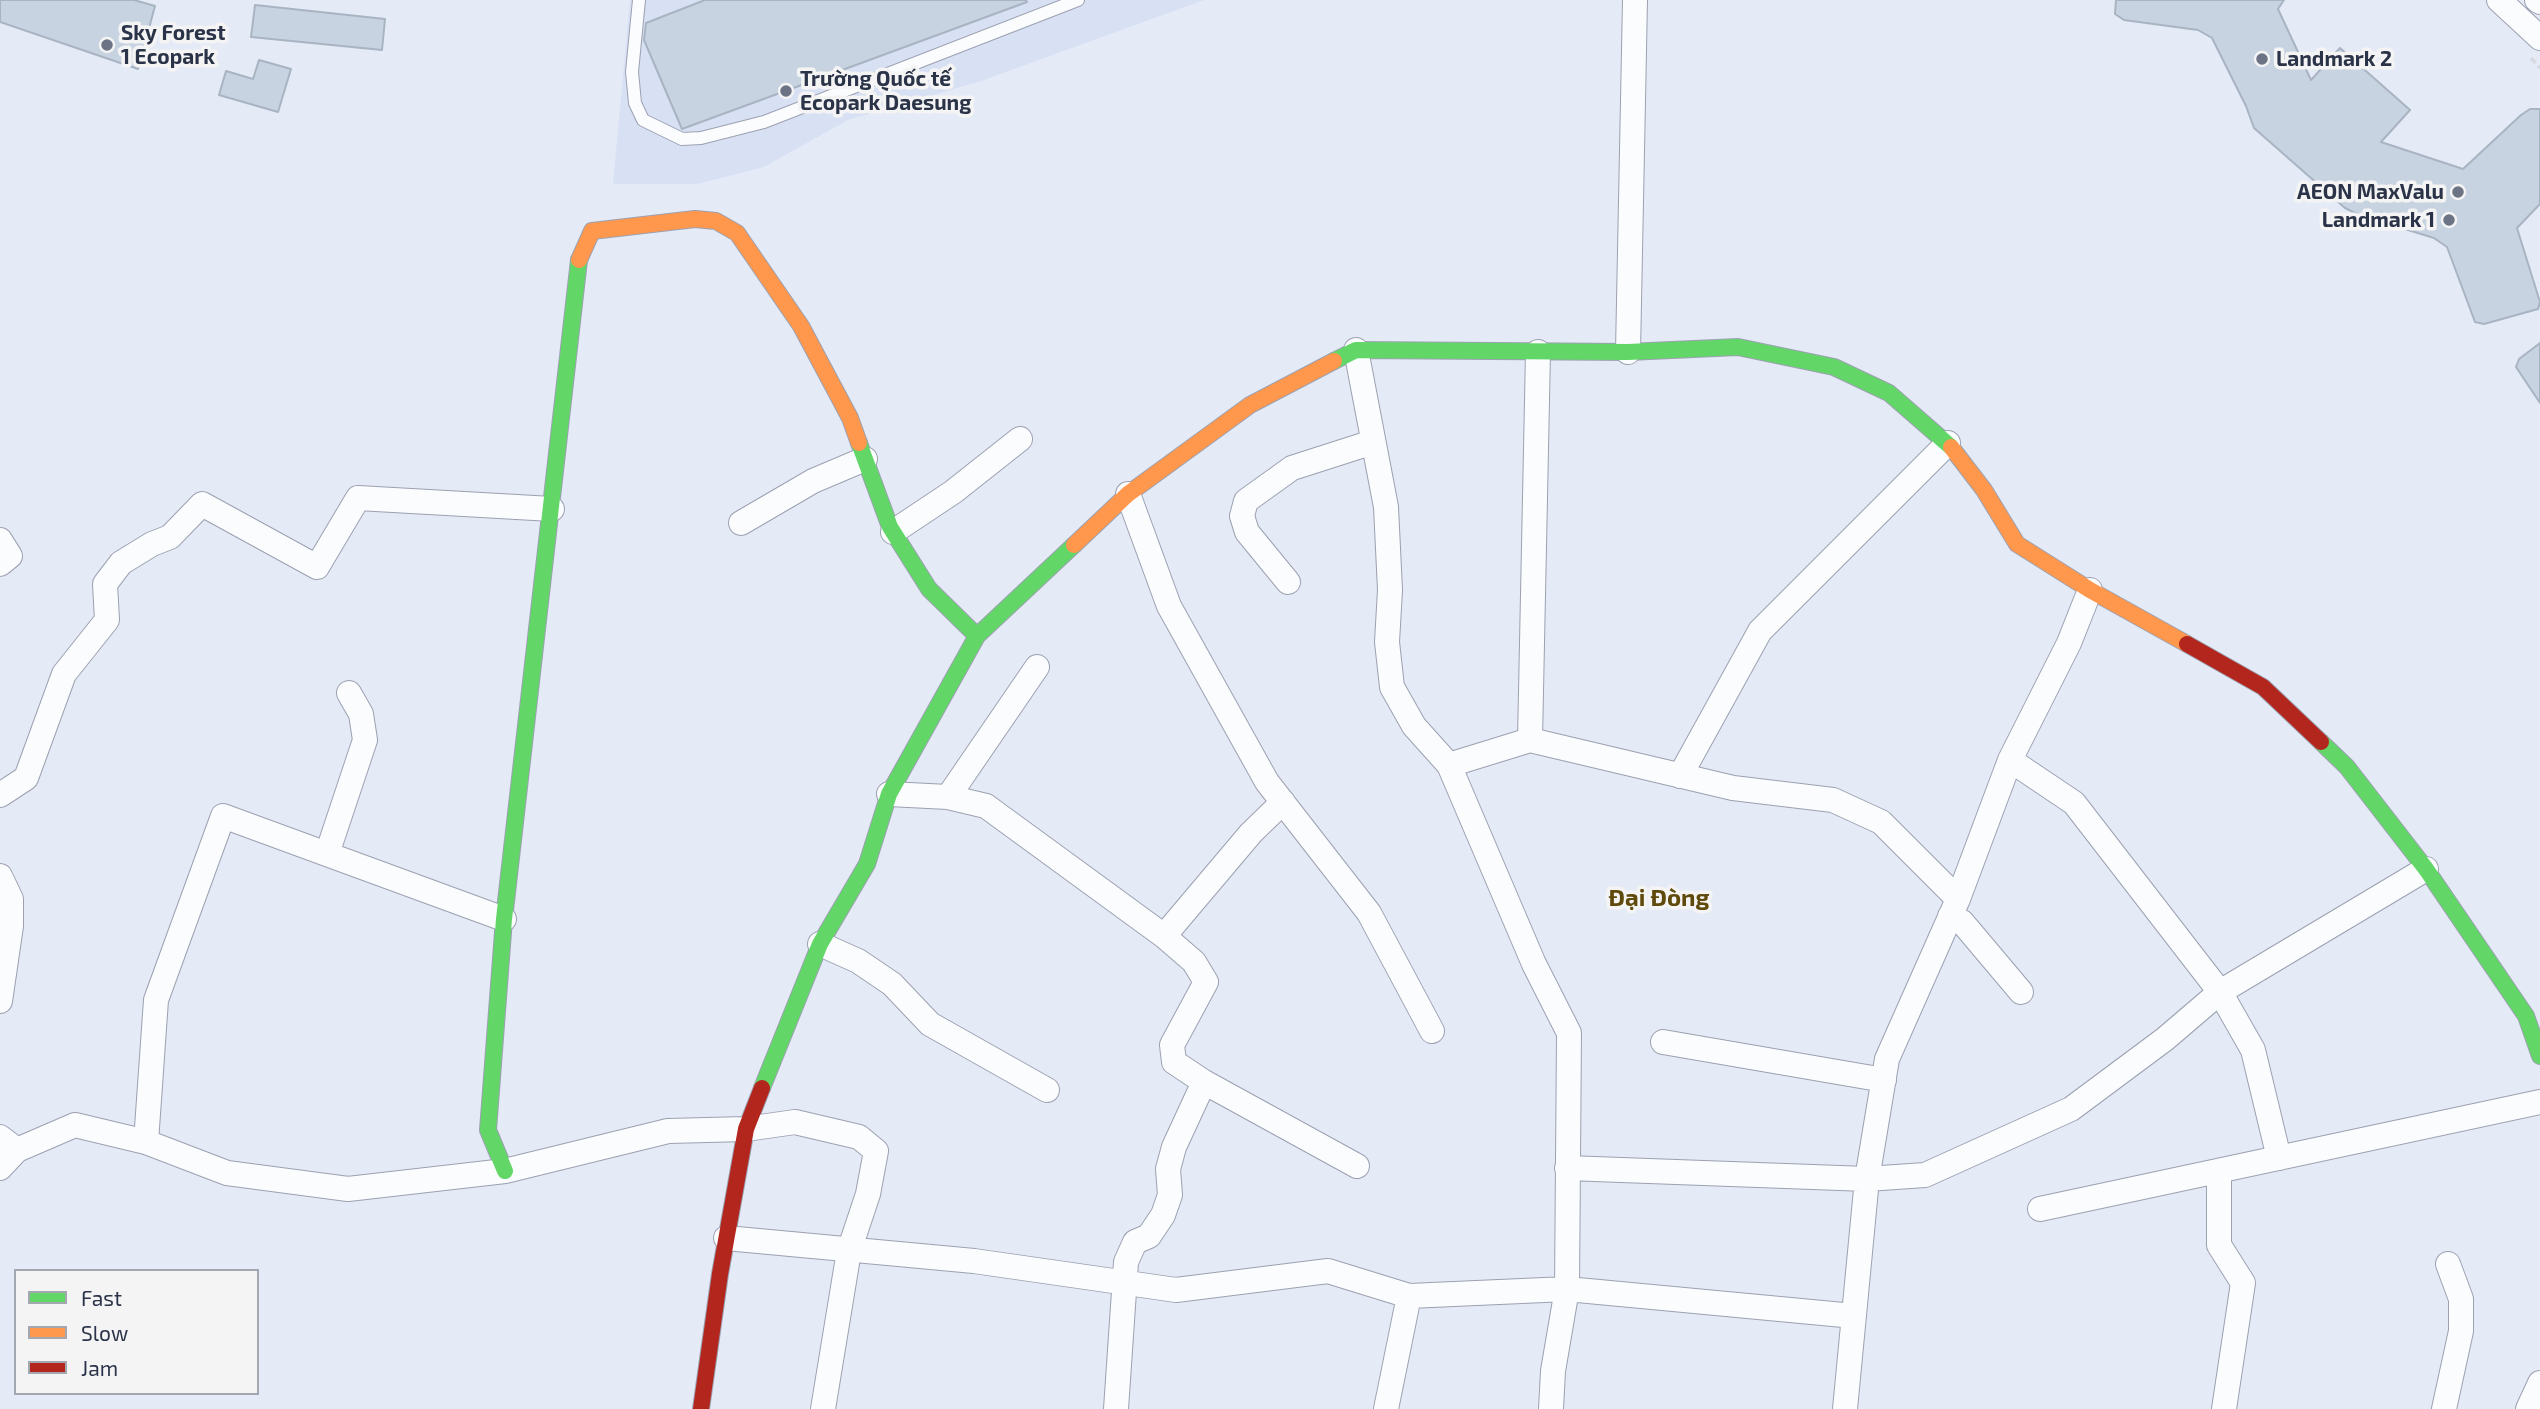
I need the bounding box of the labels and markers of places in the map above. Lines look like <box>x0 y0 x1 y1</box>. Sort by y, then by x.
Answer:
place label: Sky Forest 1 Ecopark <box>121 20 226 70</box>
marker: Sky Forest 1 Ecopark <box>99 37 115 53</box>
place label: Landmark 2 <box>2276 46 2392 72</box>
marker: Landmark 2 <box>2254 51 2270 67</box>
place label: Trường Quốc tế Ecopark Daesung <box>800 66 971 116</box>
marker: Trường Quốc tế Ecopark Daesung <box>778 83 794 99</box>
place label: AEON MaxValu <box>2297 179 2444 205</box>
marker: AEON MaxValu <box>2450 184 2466 200</box>
place label: Landmark 1 <box>2322 207 2435 233</box>
marker: Landmark 1 <box>2441 212 2457 228</box>

